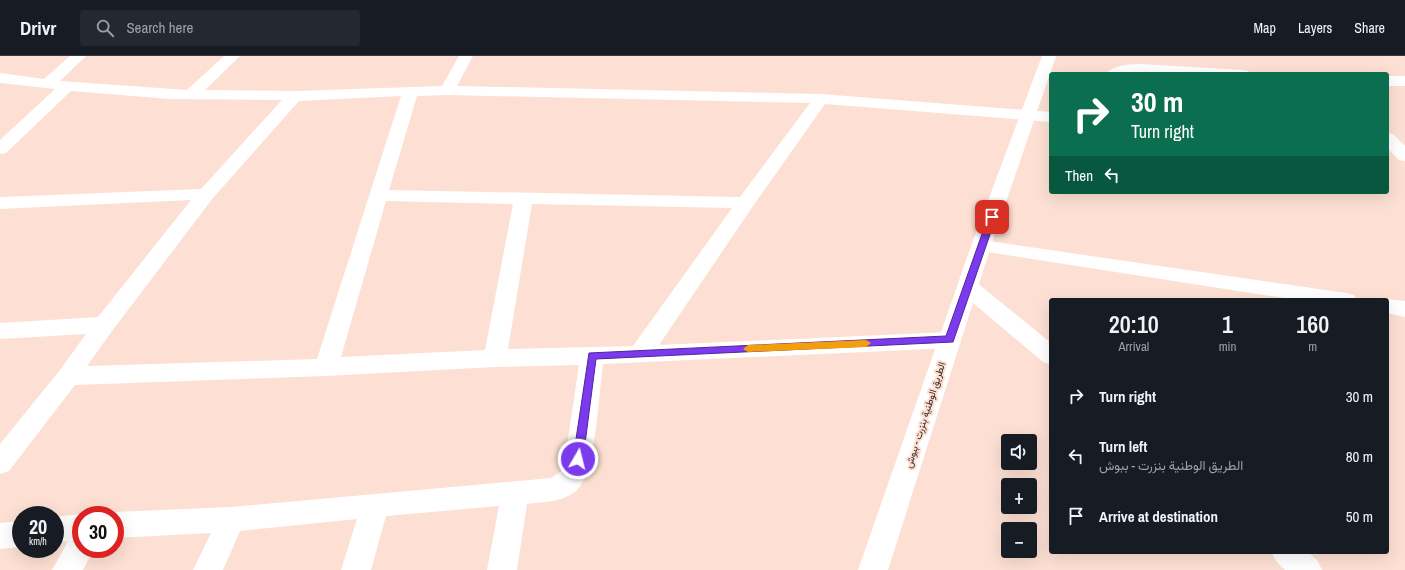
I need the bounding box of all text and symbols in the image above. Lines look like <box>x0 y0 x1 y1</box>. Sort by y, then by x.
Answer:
search box <box>80 10 360 46</box>
text: Drivr <box>20 15 56 41</box>
icon: search <box>94 17 116 39</box>
text: Search here <box>126 17 193 38</box>
text: Map <box>1254 19 1276 37</box>
text: Layers <box>1298 19 1332 37</box>
text: Share <box>1354 19 1385 37</box>
text: 30 m <box>1131 83 1183 121</box>
icon: right <box>1065 88 1117 140</box>
text: Turn right <box>1131 119 1194 144</box>
icon: left <box>1101 164 1123 186</box>
text: Then <box>1065 165 1093 186</box>
pin <box>975 200 1009 234</box>
icon: arrive <box>981 206 1003 228</box>
text: 20:10 <box>1109 308 1159 340</box>
text: 1 <box>1222 308 1233 340</box>
text: 160 <box>1296 308 1329 340</box>
text: Arrival <box>1118 338 1149 355</box>
text: min <box>1219 338 1236 355</box>
text: m <box>1308 338 1317 355</box>
street label: الطريق الوطنية بنزرت - ببوش <box>902 360 948 470</box>
icon: right <box>1065 385 1087 407</box>
text: Turn right <box>1099 386 1156 407</box>
text: 30 m <box>1346 386 1373 407</box>
map controls <box>1001 434 1037 558</box>
button: sound <box>1001 434 1037 470</box>
text: Turn left <box>1099 436 1147 457</box>
position arrow <box>557 438 599 480</box>
icon: left <box>1065 445 1087 467</box>
text: 80 m <box>1346 446 1373 467</box>
text: الطريق الوطنية بنزرت - ببوش <box>1099 457 1243 474</box>
button: + <box>1001 478 1037 514</box>
icon: arrive <box>1065 505 1087 527</box>
speed limit sign: 30 <box>72 506 124 558</box>
text: Arrive at destination <box>1099 506 1218 527</box>
text: 50 m <box>1346 506 1373 527</box>
text: 20 <box>29 513 47 540</box>
button: − <box>1001 522 1037 558</box>
text: km/h <box>29 535 47 548</box>

